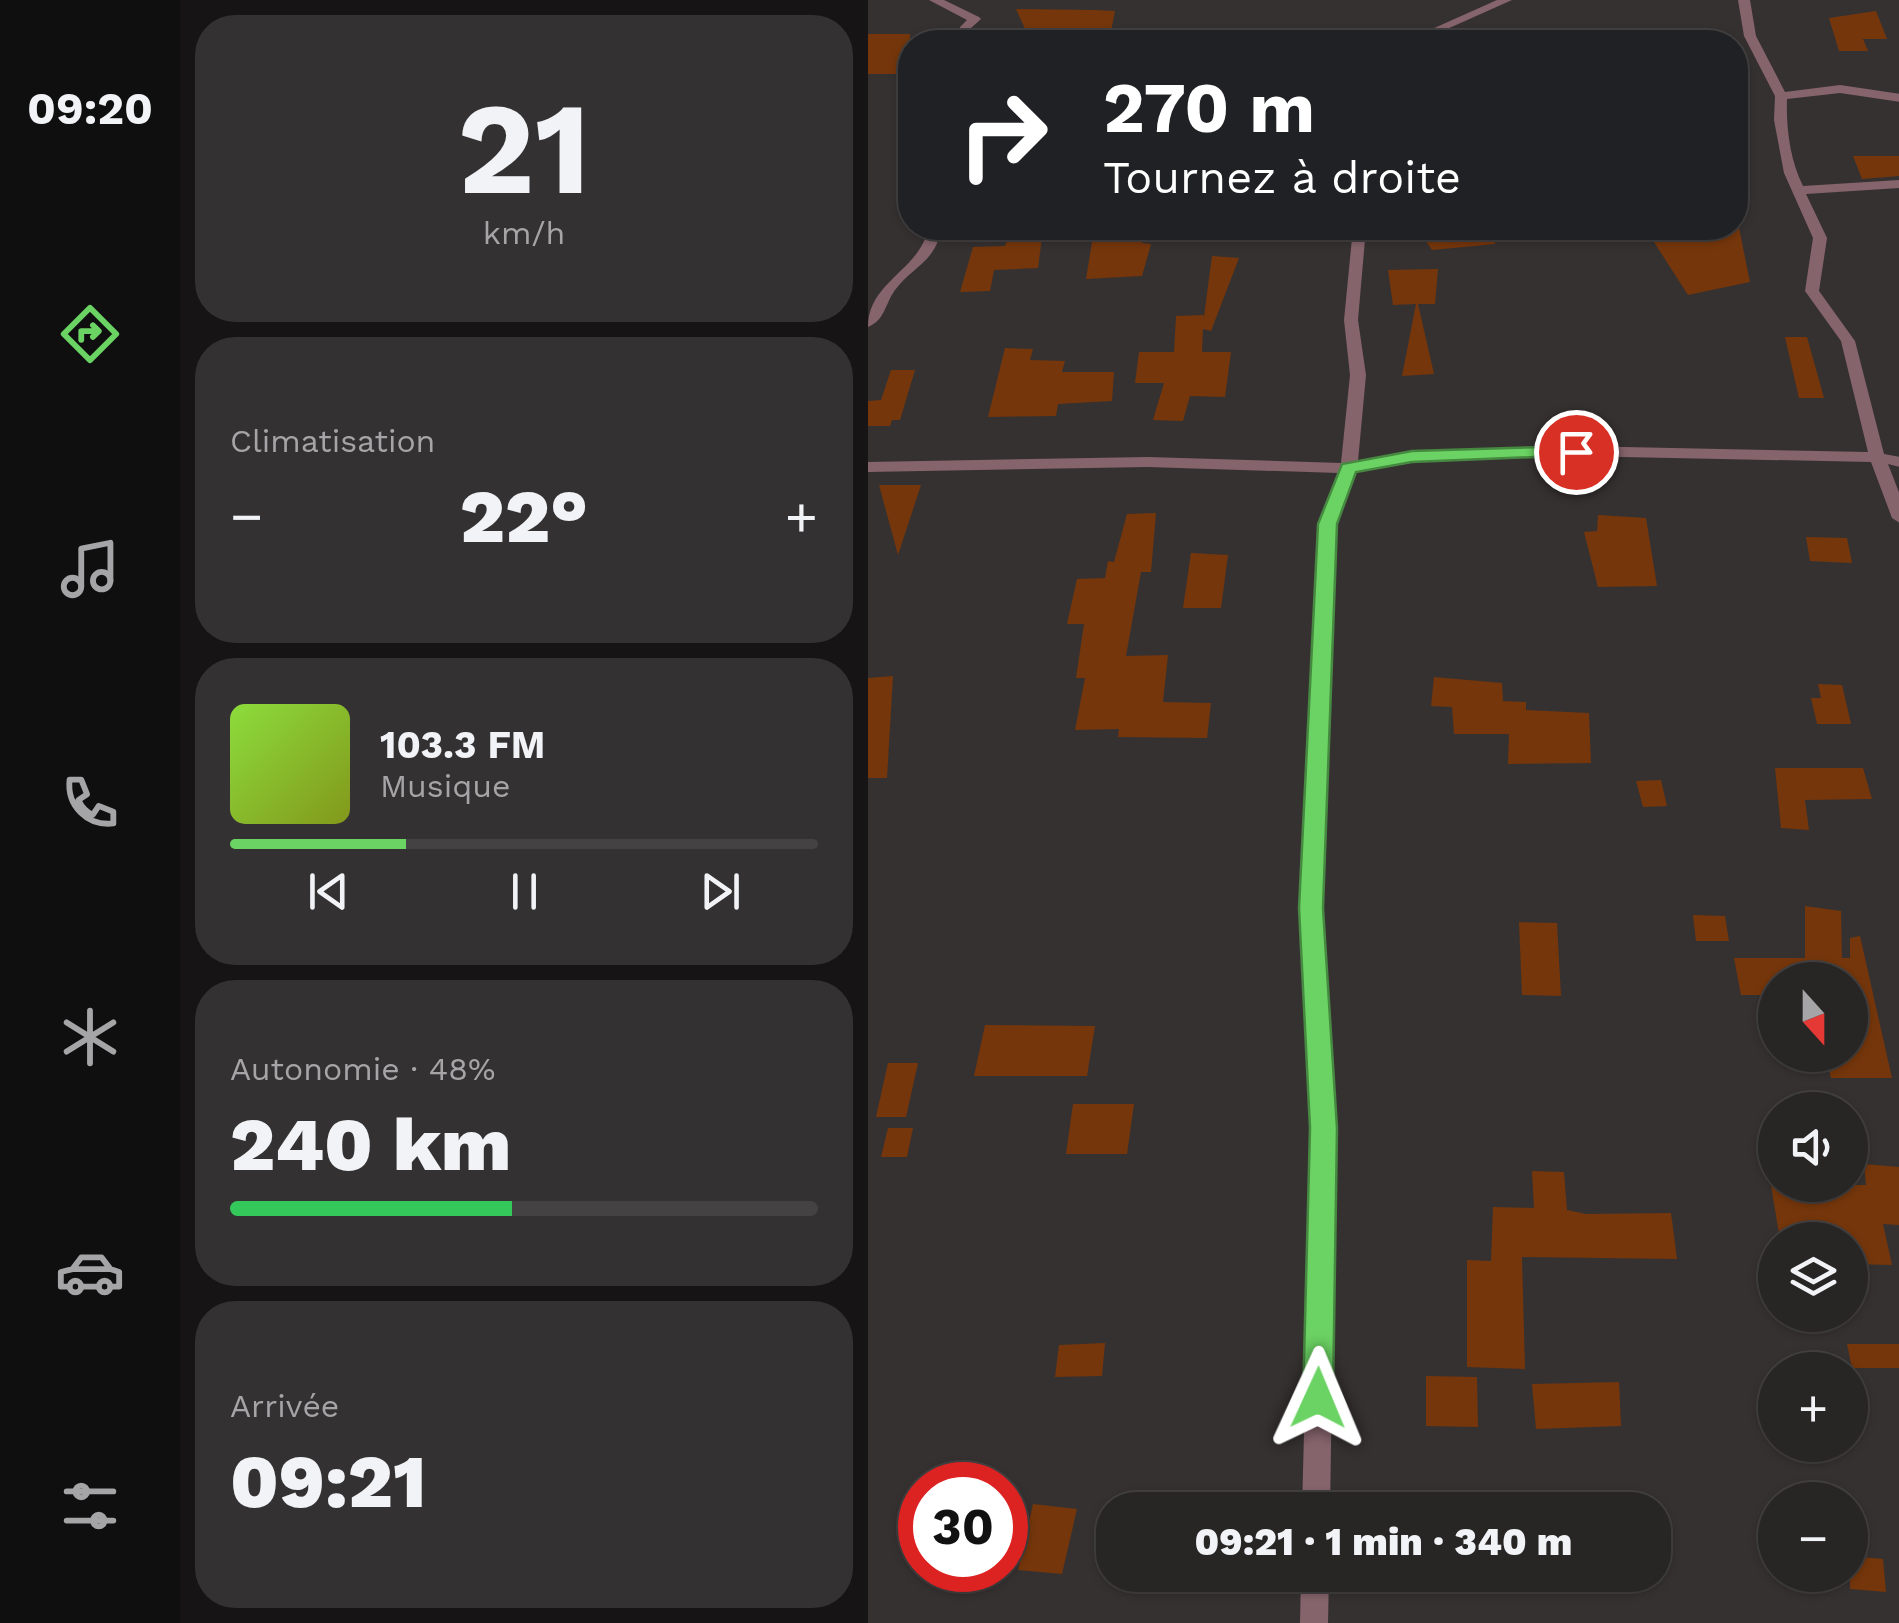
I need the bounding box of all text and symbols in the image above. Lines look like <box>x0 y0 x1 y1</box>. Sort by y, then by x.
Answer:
text: 270 m <box>1103 67 1315 149</box>
icon: right <box>938 70 1068 200</box>
text: 21 <box>457 72 591 225</box>
text: 09:20 <box>27 82 153 135</box>
text: Tournez à droite <box>1103 151 1461 204</box>
text: km/h <box>483 214 565 252</box>
icon: directions <box>55 299 125 369</box>
pin <box>1534 410 1619 495</box>
text: Climatisation <box>230 422 435 460</box>
icon: arrive <box>1549 425 1604 480</box>
text: 22° <box>460 472 588 560</box>
text: − <box>230 484 263 548</box>
text: + <box>785 484 818 548</box>
icon: music <box>55 534 125 604</box>
text: 103.3 FM <box>380 723 545 767</box>
text: Musique <box>380 767 510 805</box>
icon: phone <box>55 768 125 838</box>
icon: previous <box>301 864 356 919</box>
icon: pause <box>497 864 552 919</box>
icon: next <box>693 864 748 919</box>
north arrow <box>1758 962 1868 1072</box>
map controls <box>1758 962 1868 1592</box>
icon: climate <box>55 1002 125 1072</box>
text: Autonomie · 48% <box>230 1050 495 1088</box>
button: sound <box>1758 1092 1868 1202</box>
text: 240 km <box>230 1100 511 1188</box>
button: layers <box>1758 1222 1868 1332</box>
icon: car <box>55 1237 125 1307</box>
position arrow <box>1266 1346 1370 1450</box>
button: + <box>1758 1352 1868 1462</box>
text: Arrivée <box>230 1387 339 1425</box>
text: 09:21 <box>230 1437 426 1525</box>
speed limit sign: 30 <box>898 1462 1028 1592</box>
icon: filters <box>55 1471 125 1541</box>
button: − <box>1758 1482 1868 1592</box>
text: 09:21 · 1 min · 340 m <box>1195 1520 1572 1564</box>

